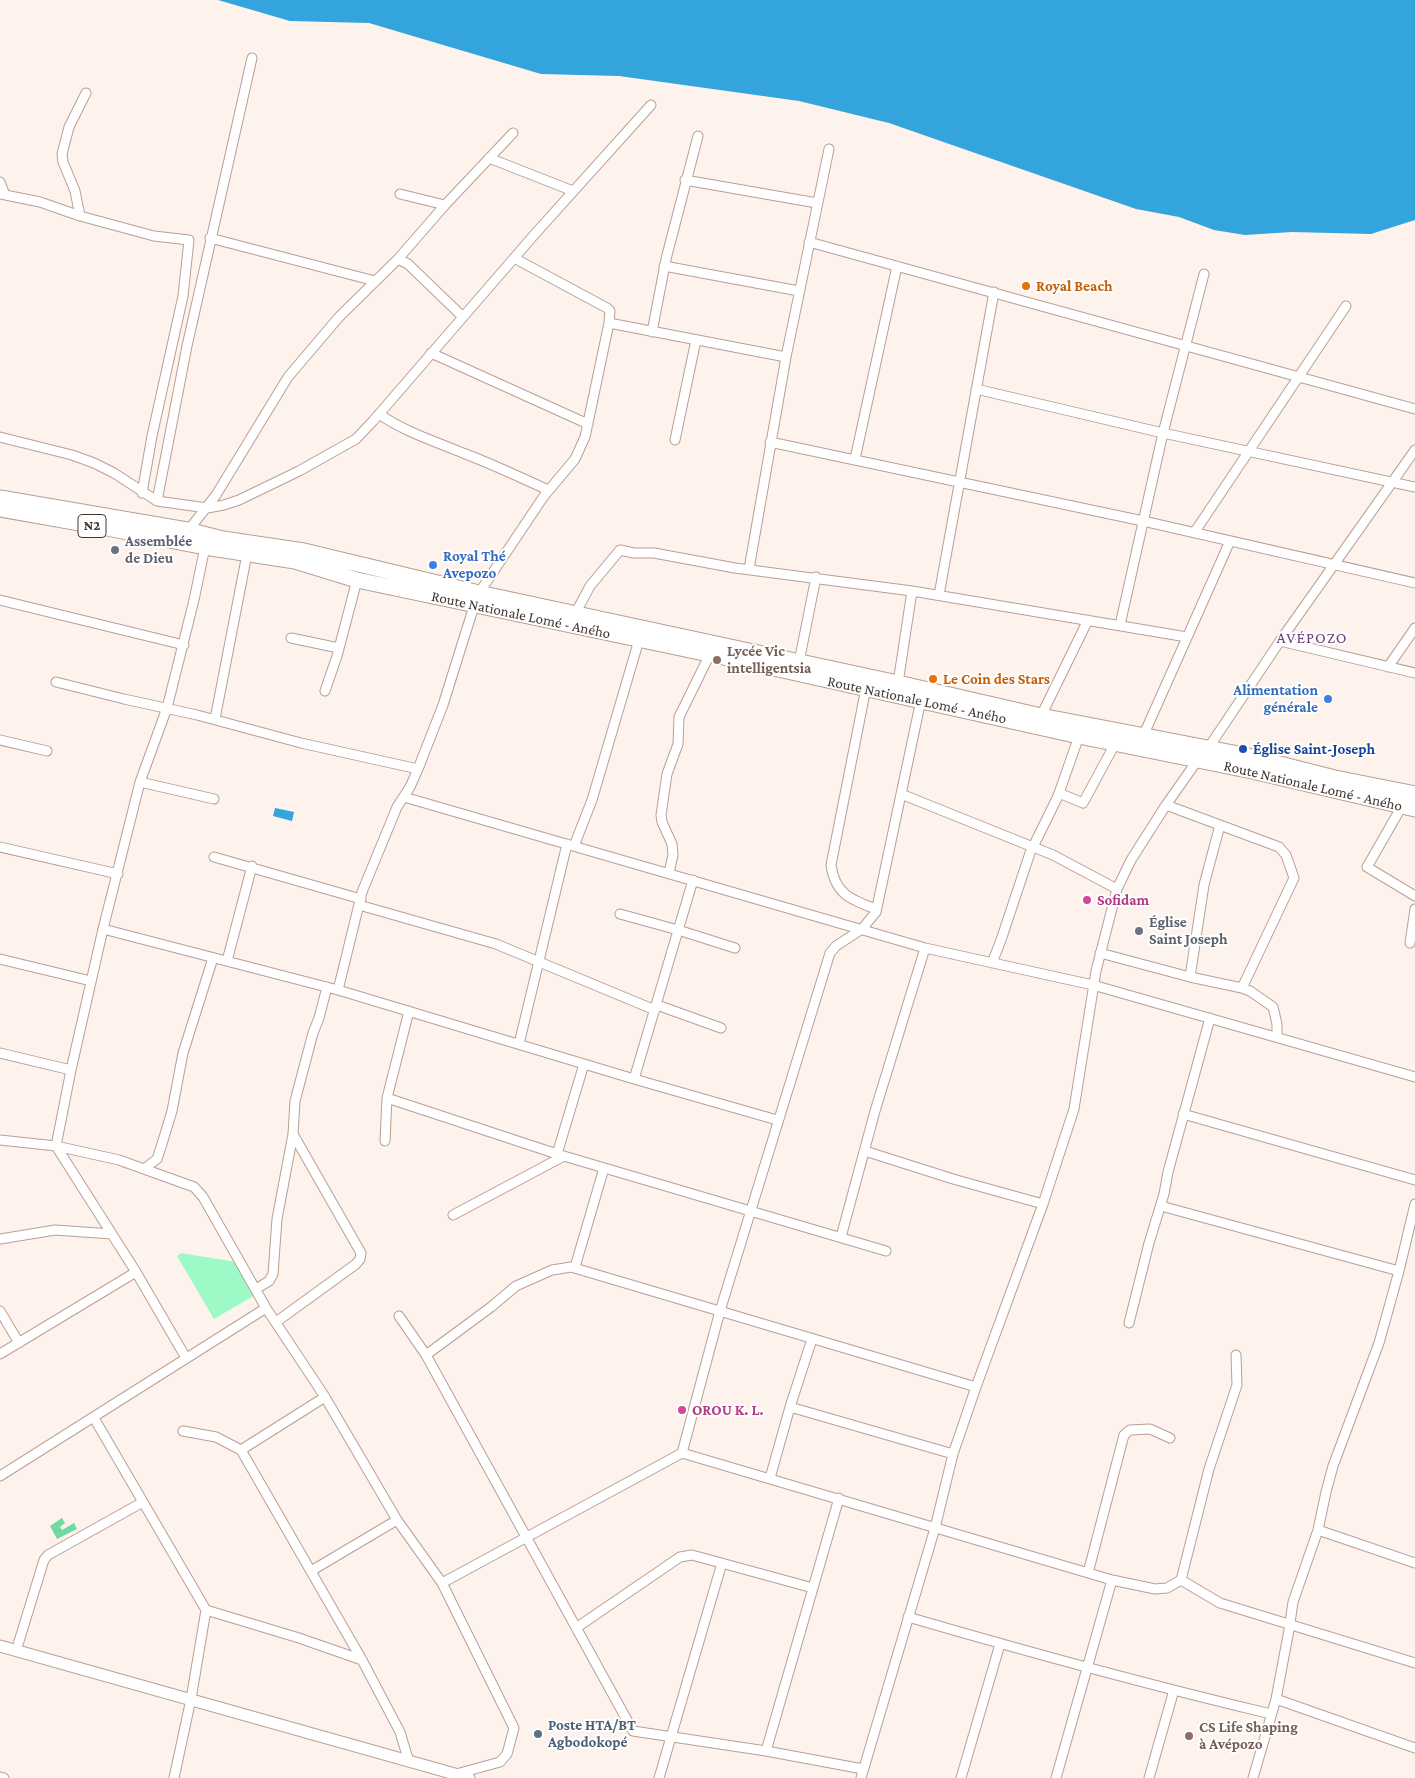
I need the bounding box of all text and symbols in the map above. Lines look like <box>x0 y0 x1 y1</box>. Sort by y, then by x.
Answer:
place label: Royal Beach <box>1036 277 1113 295</box>
marker: Royal Beach <box>1020 280 1032 292</box>
road number: N2 <box>78 514 106 538</box>
place label: Assemblée de Dieu <box>125 532 192 567</box>
marker: Assemblée de Dieu <box>109 544 121 556</box>
place label: Royal Thé Avepozo <box>443 547 506 582</box>
marker: Royal Thé Avepozo <box>427 559 439 571</box>
street label: Route Nationale Lomé - Aného <box>430 587 612 643</box>
district label: AVÉPOZO <box>1276 628 1348 648</box>
place label: Lycée Vic intelligentsia <box>727 642 811 677</box>
marker: Lycée Vic intelligentsia <box>711 654 723 666</box>
place label: Le Coin des Stars <box>943 670 1050 688</box>
street label: Route Nationale Lomé - Aného <box>826 672 1008 728</box>
marker: Le Coin des Stars <box>927 673 939 685</box>
place label: Alimentation générale <box>1233 681 1318 716</box>
marker: Alimentation générale <box>1322 693 1334 705</box>
place label: Église Saint-Joseph <box>1253 740 1375 758</box>
marker: Église Saint-Joseph <box>1237 743 1249 755</box>
street label: Route Nationale Lomé - Aného <box>1222 757 1404 815</box>
place label: Sofidam <box>1097 891 1149 909</box>
marker: Sofidam <box>1081 894 1093 906</box>
place label: Église Saint Joseph <box>1149 913 1228 948</box>
marker: Église Saint Joseph <box>1133 925 1145 937</box>
place label: OROU K. L. <box>692 1401 764 1419</box>
marker: OROU K. L. <box>676 1404 688 1416</box>
place label: Poste HTA/BT Agbodokopé <box>548 1716 636 1751</box>
place label: CS Life Shaping à Avépozo <box>1199 1718 1298 1753</box>
marker: Poste HTA/BT Agbodokopé <box>532 1728 544 1740</box>
marker: CS Life Shaping à Avépozo <box>1183 1730 1195 1742</box>

